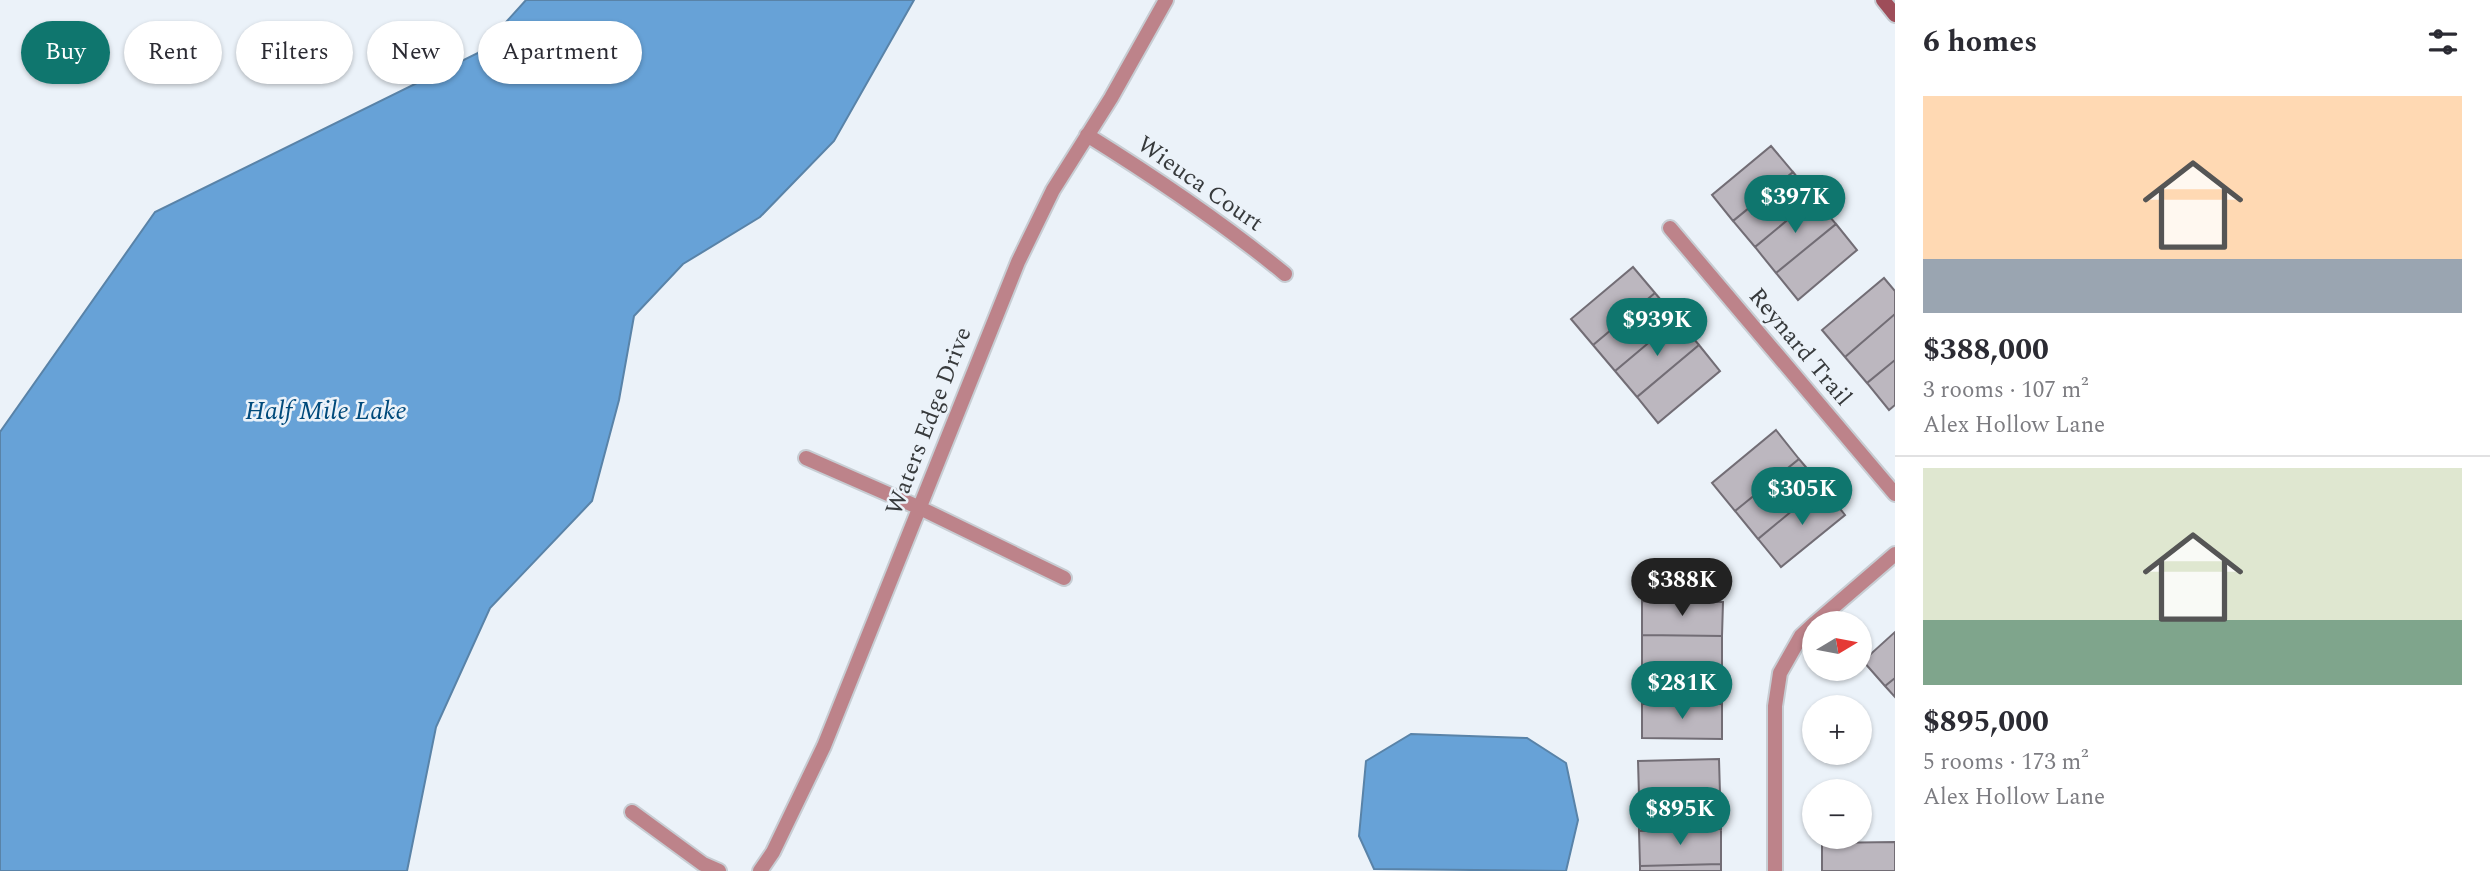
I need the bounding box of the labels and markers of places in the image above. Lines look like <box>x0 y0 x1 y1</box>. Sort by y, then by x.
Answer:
pin: $397K <box>1746 176 1844 235</box>
pin: $939K <box>1608 298 1706 358</box>
pin: $305K <box>1753 468 1851 527</box>
pin: $388K <box>1633 558 1731 618</box>
pin: $281K <box>1633 662 1731 721</box>
pin: $895K <box>1631 788 1729 847</box>

